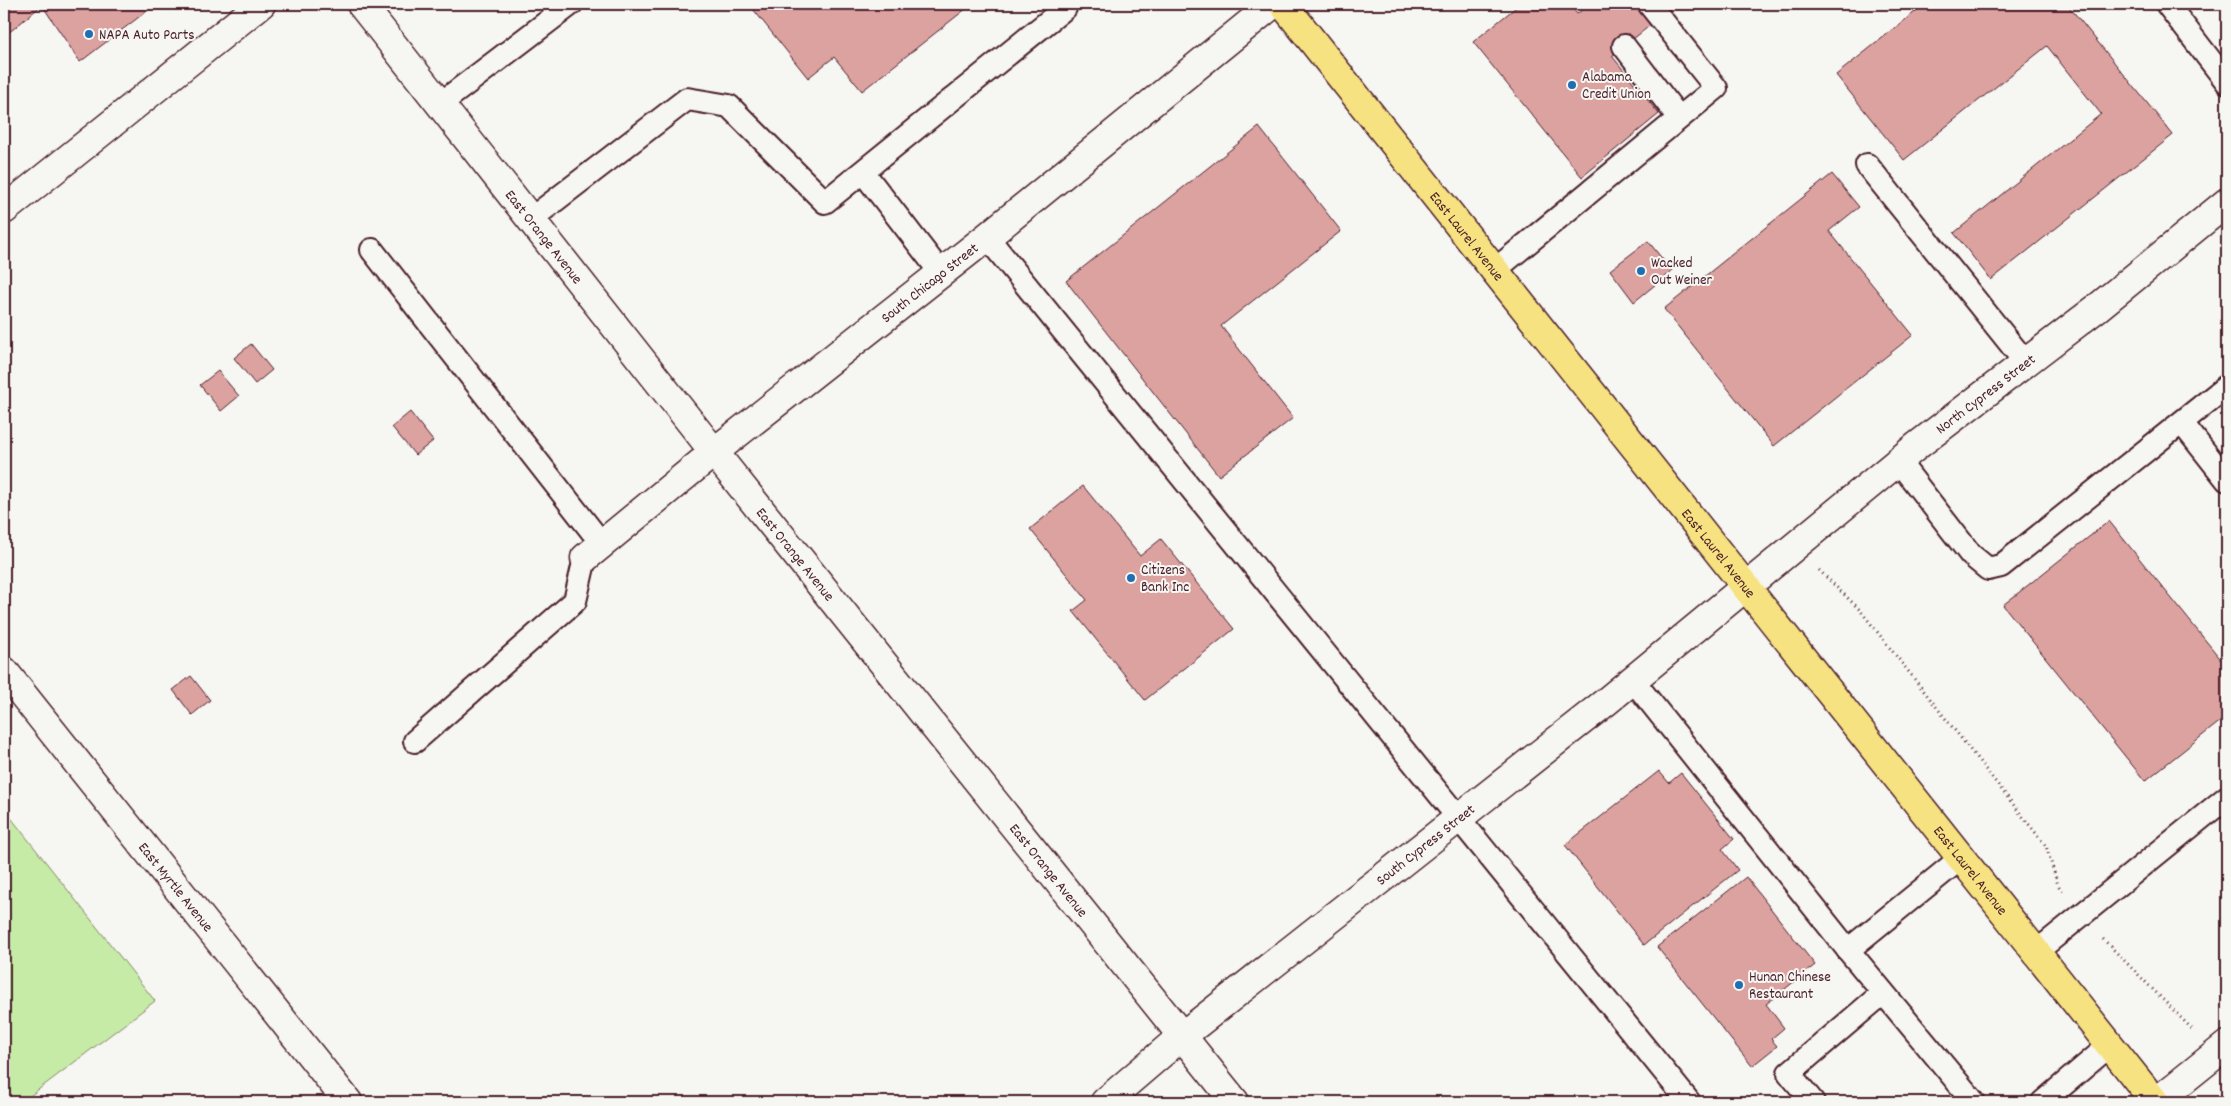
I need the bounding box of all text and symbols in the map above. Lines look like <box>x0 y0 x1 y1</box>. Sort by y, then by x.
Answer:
place label: NAPA Auto Parts <box>99 25 195 47</box>
marker: NAPA Auto Parts <box>83 28 95 40</box>
place label: Alabama Credit Union <box>1582 67 1651 106</box>
marker: Alabama Credit Union <box>1566 79 1578 91</box>
street label: East Orange Avenue <box>498 186 587 290</box>
street label: East Laurel Avenue <box>1423 187 1508 287</box>
street label: South Chicago Street <box>877 238 984 329</box>
place label: Wacked Out Weiner <box>1651 253 1713 292</box>
marker: Wacked Out Weiner <box>1635 265 1647 277</box>
street label: North Cypress Street <box>1932 349 2041 441</box>
street label: East Orange Avenue <box>750 503 839 607</box>
street label: East Laurel Avenue <box>1675 505 1760 604</box>
place label: Citizens Bank Inc <box>1141 560 1189 599</box>
marker: Citizens Bank Inc <box>1125 572 1137 584</box>
street label: South Cypress Street <box>1372 800 1481 892</box>
street label: East Orange Avenue <box>1003 819 1092 923</box>
street label: East Laurel Avenue <box>1927 822 2012 921</box>
street label: East Myrtle Avenue <box>132 838 218 938</box>
place label: Hunan Chinese Restaurant <box>1749 967 1831 1006</box>
marker: Hunan Chinese Restaurant <box>1733 979 1745 991</box>

